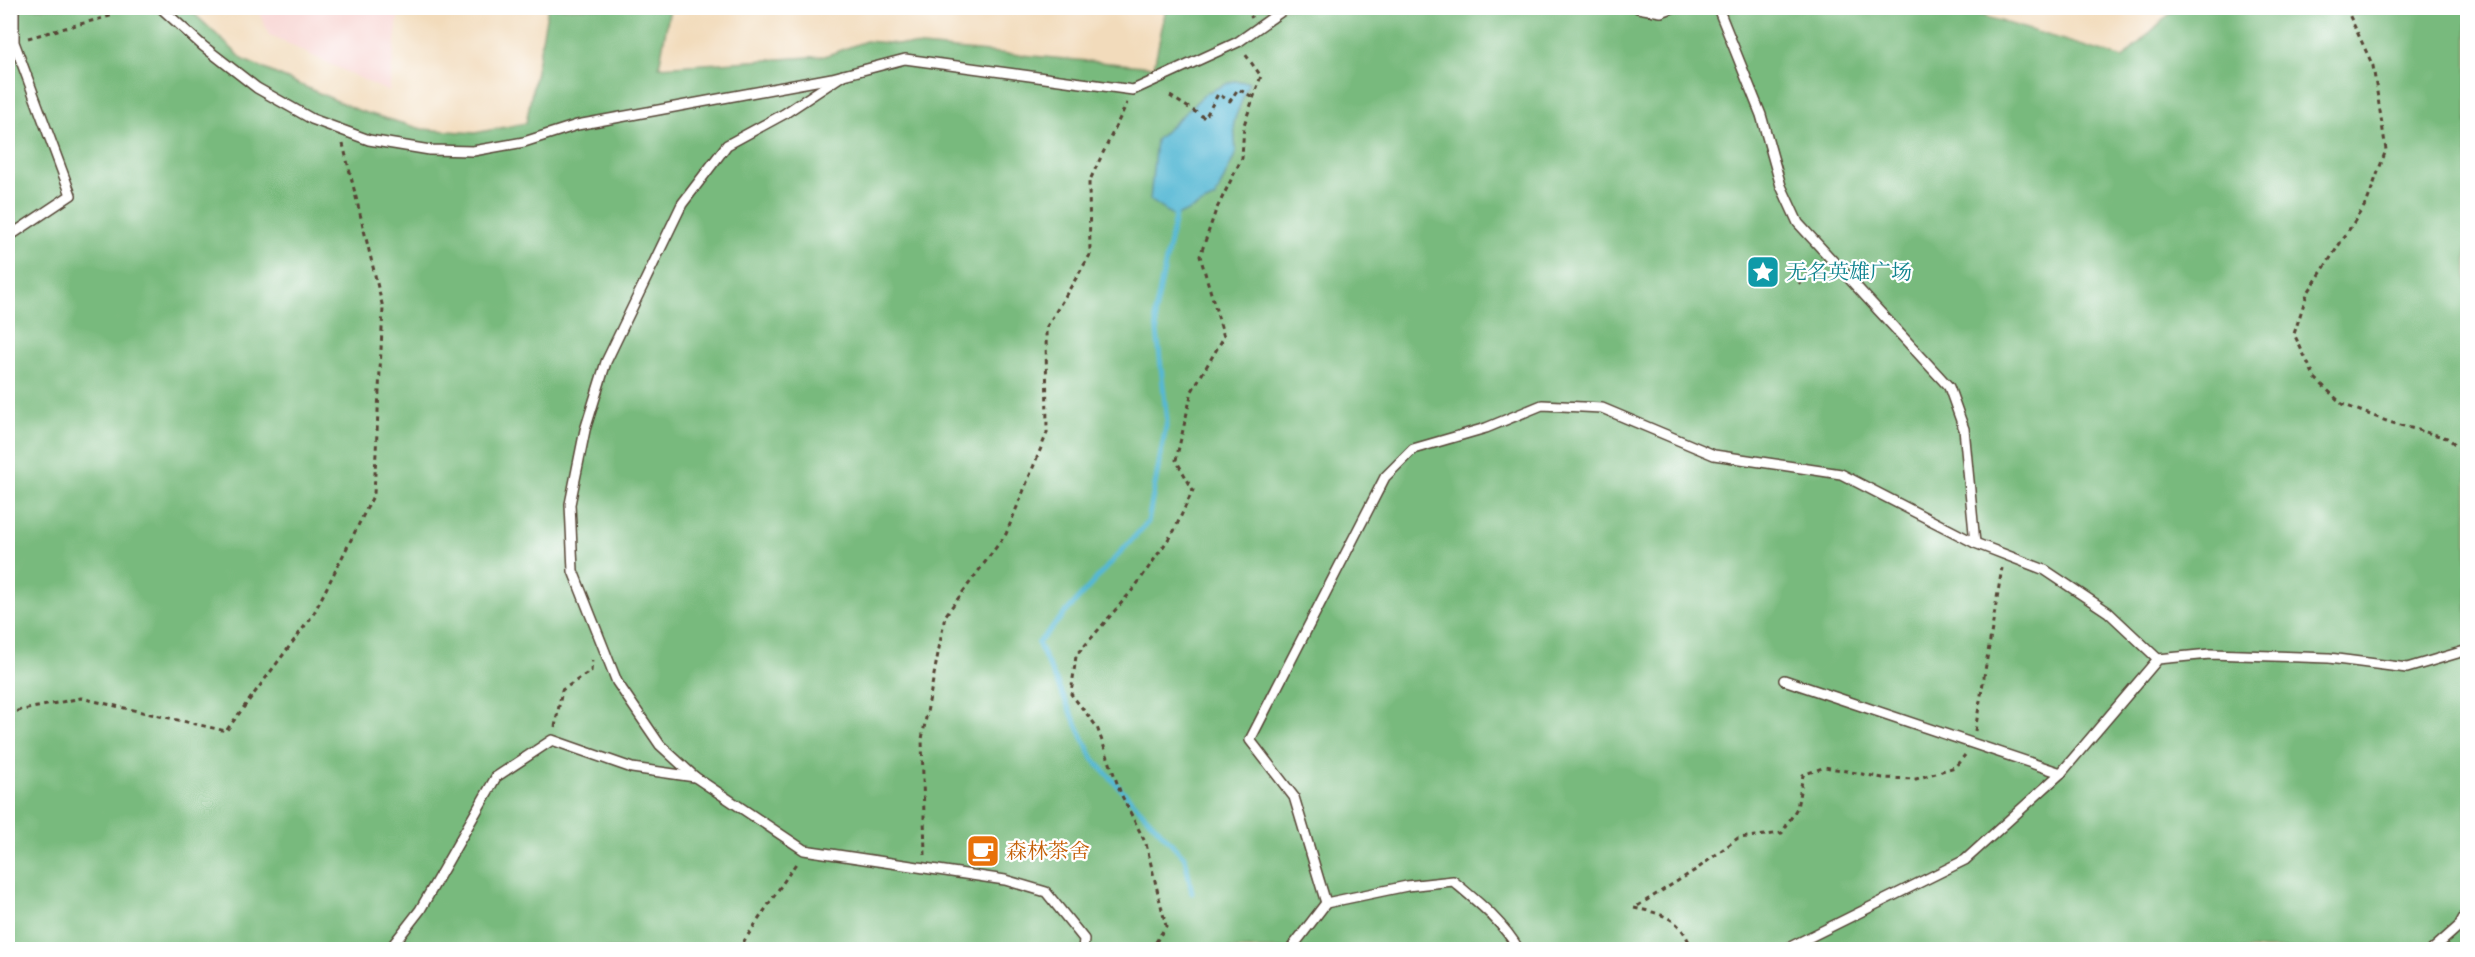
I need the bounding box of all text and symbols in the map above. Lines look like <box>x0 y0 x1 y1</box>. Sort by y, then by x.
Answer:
place icon: 无名英雄广场 <box>1745 254 1781 290</box>
place label: 无名英雄广场 <box>1786 258 1912 286</box>
cafe icon: 森林茶舍 <box>965 833 1001 869</box>
place label: 森林茶舍 <box>1006 837 1090 865</box>

